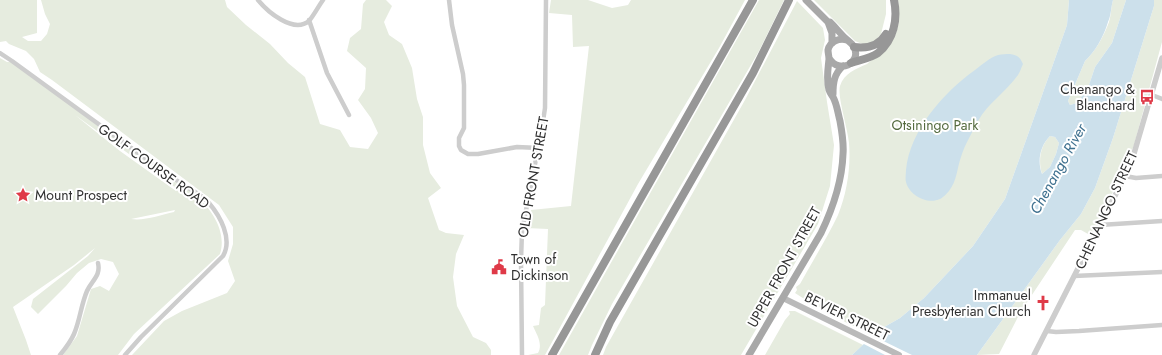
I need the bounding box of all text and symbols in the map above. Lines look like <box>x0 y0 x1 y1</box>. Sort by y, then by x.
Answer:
place label: Chenango & Blanchard <box>1060 79 1136 115</box>
bus stop icon: Chenango & Blanchard <box>1138 88 1156 106</box>
street label: OLD FRONT STREET <box>513 114 554 239</box>
park label: Otsiningo Park <box>892 115 979 135</box>
street label: GOLF COURSE ROAD <box>94 119 214 213</box>
water label: Chenango River <box>1024 119 1092 218</box>
street label: CHENANGO STREET <box>1070 147 1142 272</box>
place label: Mount Prospect <box>35 185 127 205</box>
place icon: Mount Prospect <box>14 186 32 204</box>
street label: UPPER FRONT STREET <box>742 203 826 331</box>
place label: Town of Dickinson <box>511 249 569 285</box>
public building icon: Town of Dickinson <box>490 258 508 276</box>
place label: Immanuel Presbyterian Church <box>912 285 1031 321</box>
street label: BEVIER STREET <box>801 287 893 345</box>
church icon: Immanuel Presbyterian Church <box>1034 294 1052 312</box>

